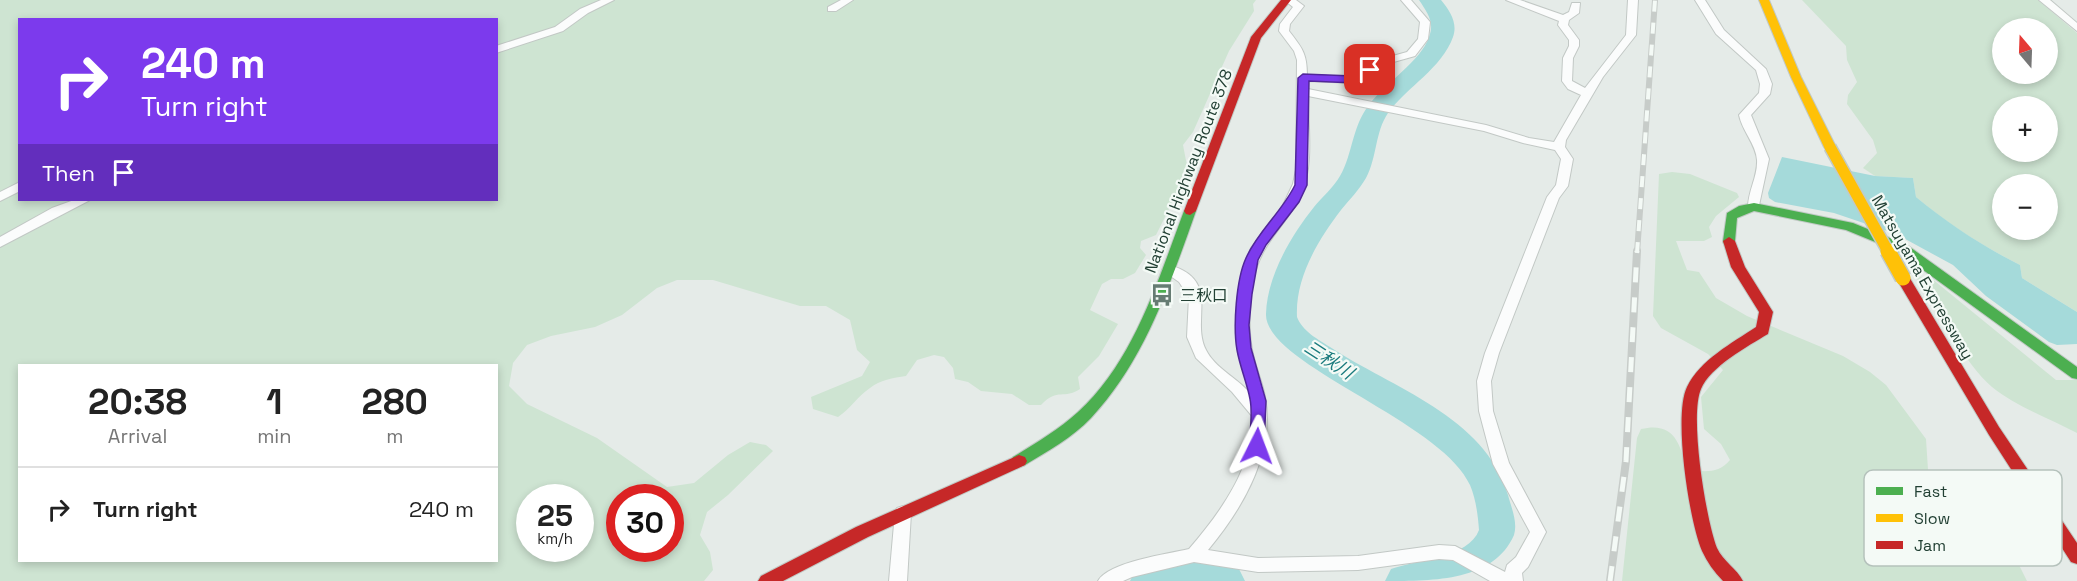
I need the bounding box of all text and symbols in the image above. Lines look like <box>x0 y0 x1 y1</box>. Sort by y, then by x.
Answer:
north arrow <box>1992 18 2058 84</box>
map controls <box>1992 18 2058 240</box>
text: 240 m <box>141 37 266 90</box>
icon: right <box>42 42 120 120</box>
pin <box>1344 44 1395 95</box>
icon: arrive <box>1353 53 1386 86</box>
street label: National Highway Route 378 <box>1140 66 1237 276</box>
text: Turn right <box>141 89 268 124</box>
button: + <box>1992 96 2058 162</box>
icon: arrive <box>107 156 140 189</box>
text: Then <box>42 159 95 187</box>
button: − <box>1992 174 2058 240</box>
street label: Matsuyama Expressway <box>1867 191 1978 363</box>
bus stop icon: 三秋口 <box>1149 282 1175 308</box>
place label: 三秋口 <box>1180 285 1228 306</box>
water label: 三秋川 <box>1300 335 1360 385</box>
text: 20:38 <box>88 379 187 425</box>
text: 1 <box>266 379 282 425</box>
text: 280 <box>362 379 428 425</box>
position arrow <box>1225 414 1289 478</box>
text: Arrival <box>108 423 167 449</box>
text: min <box>257 423 292 449</box>
text: m <box>386 423 403 449</box>
legend <box>1864 470 2062 566</box>
text: Fast <box>1914 481 1947 502</box>
speed limit sign: 30 <box>606 484 684 562</box>
icon: right <box>42 493 75 526</box>
text: Turn right <box>93 495 198 523</box>
text: 240 m <box>409 495 474 523</box>
text: 25 <box>537 496 573 535</box>
text: Slow <box>1914 508 1950 529</box>
text: km/h <box>537 529 573 548</box>
text: Jam <box>1914 535 1946 556</box>

